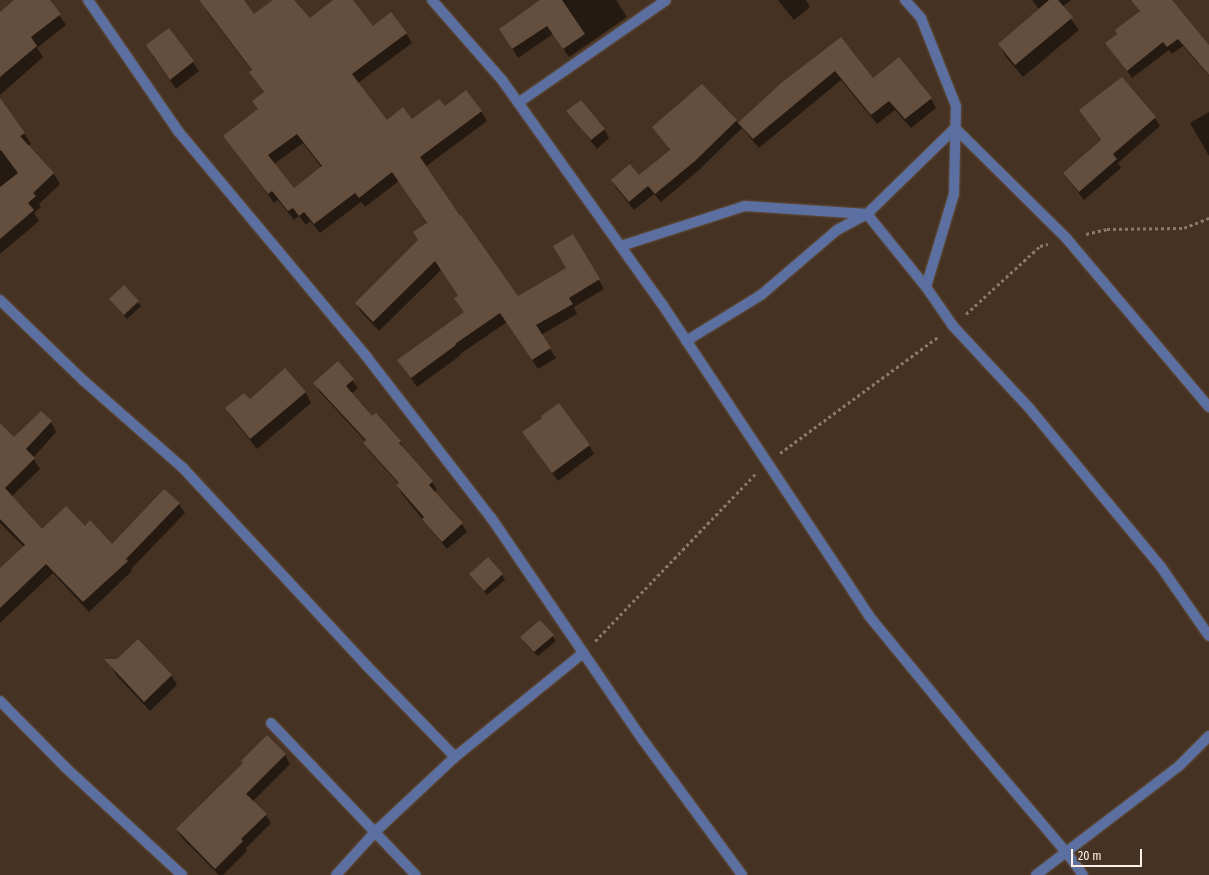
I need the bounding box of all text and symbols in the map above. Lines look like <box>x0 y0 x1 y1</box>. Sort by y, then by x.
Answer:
scale bar <box>1073 841 1144 867</box>
text: 20 m <box>1078 849 1102 863</box>

